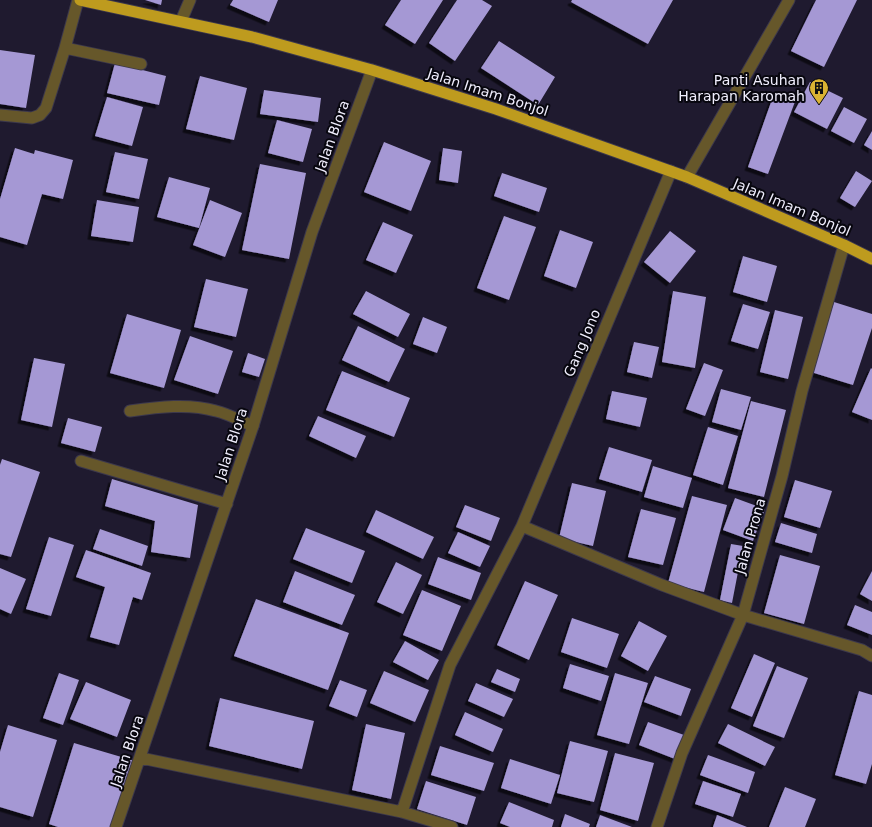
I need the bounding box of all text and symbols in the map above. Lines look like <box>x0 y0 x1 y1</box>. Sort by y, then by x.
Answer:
street label: Jalan Imam Bonjol <box>425 65 551 119</box>
place label: Panti Asuhan Harapan Karomah <box>678 72 805 104</box>
building icon: Panti Asuhan Harapan Karomah <box>808 77 830 105</box>
street label: Jalan Blora <box>311 98 352 175</box>
street label: Jalan Imam Bonjol <box>730 175 853 239</box>
street label: Gang Jono <box>561 307 603 379</box>
street label: Jalan Blora <box>212 406 250 483</box>
street label: Jalan Prona <box>731 496 768 577</box>
street label: Jalan Blora <box>107 713 147 790</box>

